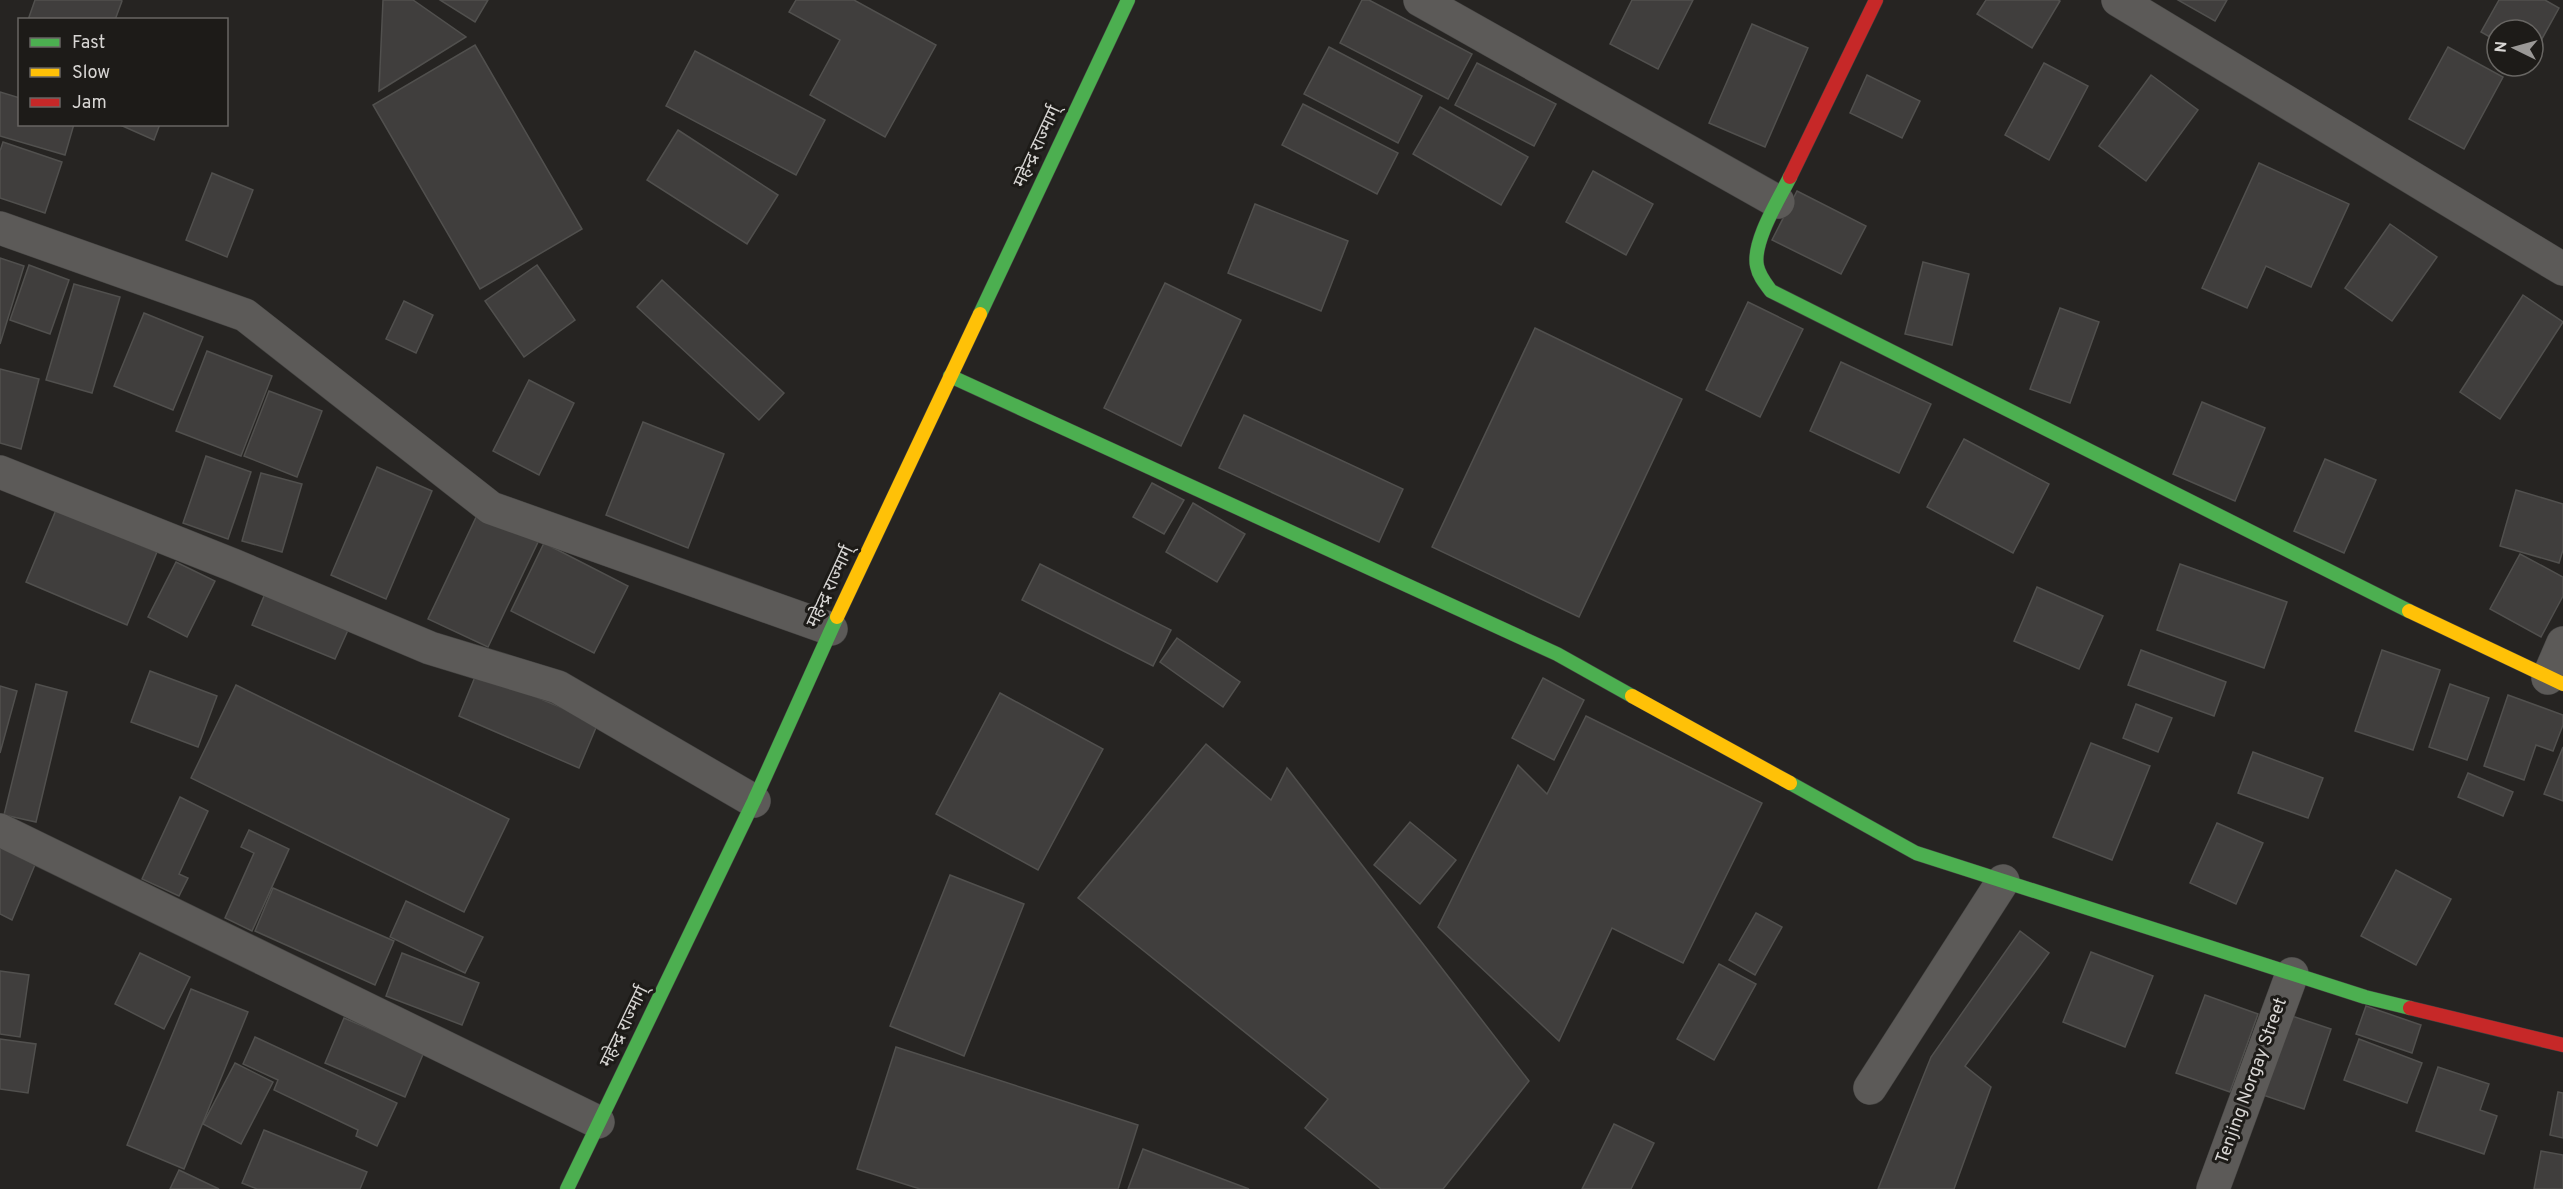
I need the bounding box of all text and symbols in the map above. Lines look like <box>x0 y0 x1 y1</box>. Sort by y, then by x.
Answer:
legend <box>18 18 228 126</box>
north arrow <box>2485 18 2545 78</box>
text: Fast <box>72 32 105 55</box>
text: N <box>2492 40 2513 53</box>
text: Slow <box>72 62 110 85</box>
text: Jam <box>72 92 107 115</box>
street label: महेन्द्र राज्मार्ग् <box>1008 99 1068 192</box>
street label: महेन्द्र राज्मार्ग् <box>801 539 861 632</box>
street label: महेन्द्र राज्मार्ग् <box>595 979 656 1071</box>
street label: Tenjing Norgay Street <box>2211 995 2293 1167</box>

